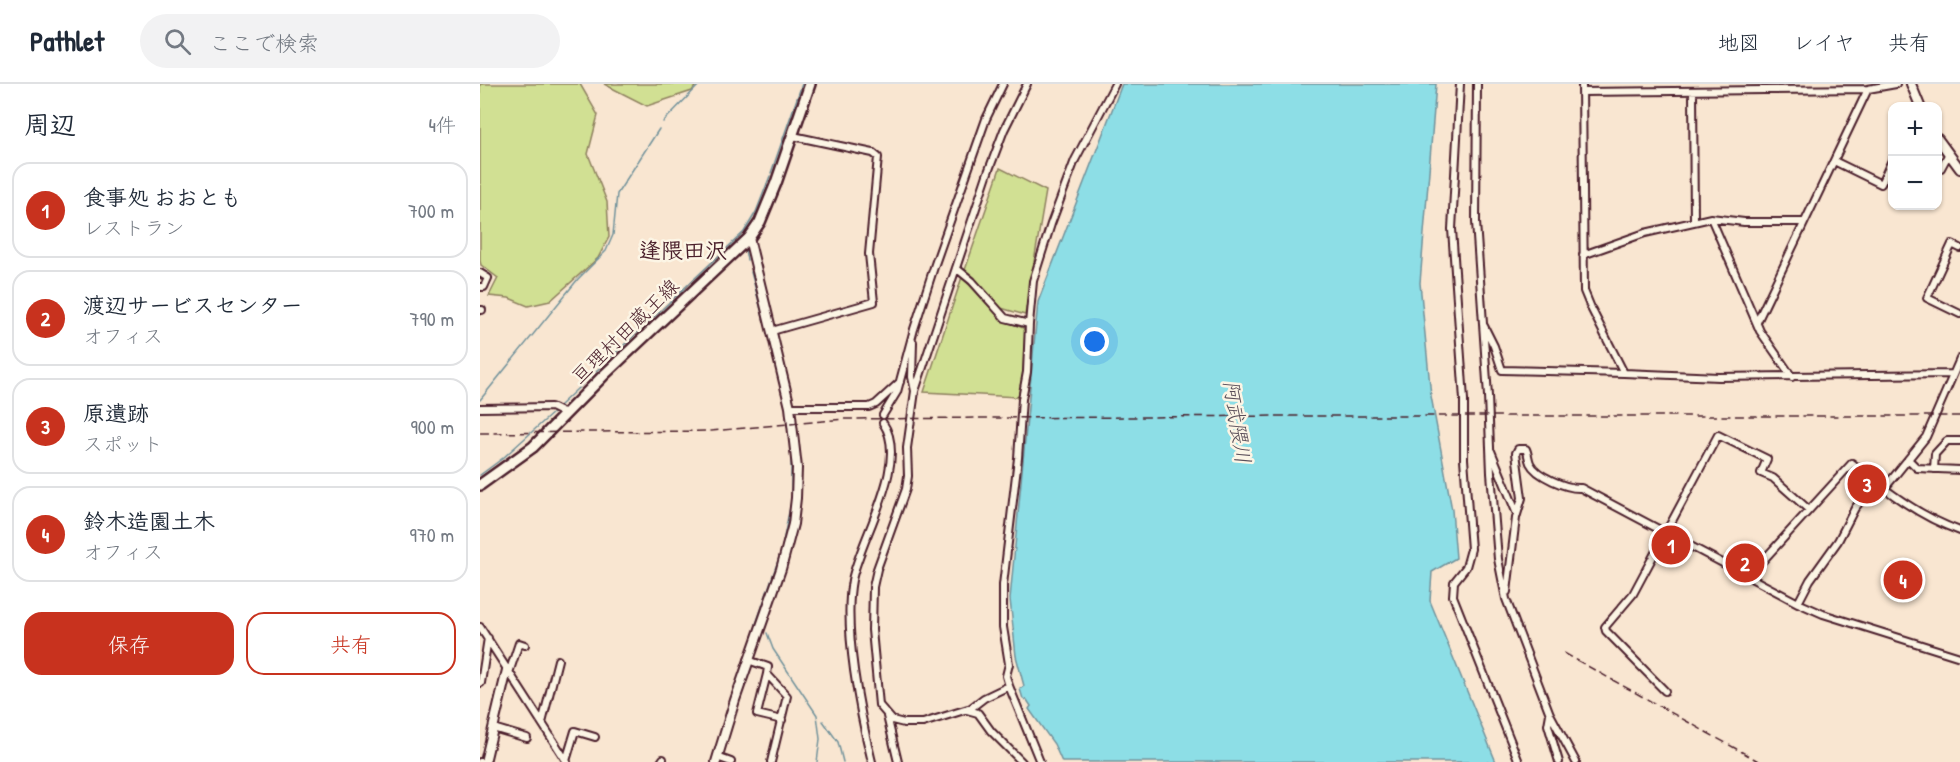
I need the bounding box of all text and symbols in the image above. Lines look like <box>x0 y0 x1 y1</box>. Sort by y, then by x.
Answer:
search box <box>140 14 560 68</box>
text: Pathlet <box>30 22 104 60</box>
icon: search <box>161 25 194 58</box>
text: ここで検索 <box>209 28 319 58</box>
text: 地図 <box>1718 28 1760 57</box>
text: レイヤ <box>1793 28 1855 57</box>
text: 共有 <box>1888 28 1930 57</box>
map controls <box>1888 102 1942 210</box>
button: + <box>1888 102 1942 156</box>
text: 周辺 <box>24 107 76 142</box>
text: 4件 <box>429 111 456 138</box>
button: − <box>1888 156 1942 210</box>
text: 食事処 おおとも <box>83 182 242 212</box>
text: 1 <box>42 197 49 224</box>
text: 700 m <box>408 197 454 224</box>
text: レストラン <box>83 214 185 241</box>
district label: 逢隈田沢 <box>639 235 727 265</box>
street label: 亘理村田蔵王線 <box>565 272 684 389</box>
text: 渡辺サービスセンター <box>83 290 303 320</box>
text: 2 <box>41 305 50 332</box>
text: 790 m <box>410 305 454 332</box>
text: オフィス <box>83 322 163 349</box>
your location <box>1080 327 1109 356</box>
water label: 阿武隈川 <box>1217 378 1258 466</box>
text: 原遺跡 <box>83 398 149 428</box>
text: 3 <box>41 413 50 440</box>
text: 900 m <box>411 413 454 440</box>
text: スポット <box>83 430 163 457</box>
pin: 3 <box>1848 462 1886 506</box>
text: 鈴木造園土木 <box>83 506 215 536</box>
text: 4 <box>42 521 49 548</box>
text: 970 m <box>410 521 454 548</box>
pin: 1 <box>1652 522 1690 568</box>
text: オフィス <box>83 538 163 565</box>
pin: 2 <box>1726 540 1764 586</box>
pin: 4 <box>1884 558 1922 602</box>
button: 保存 <box>24 612 234 675</box>
button: 共有 <box>246 612 456 675</box>

